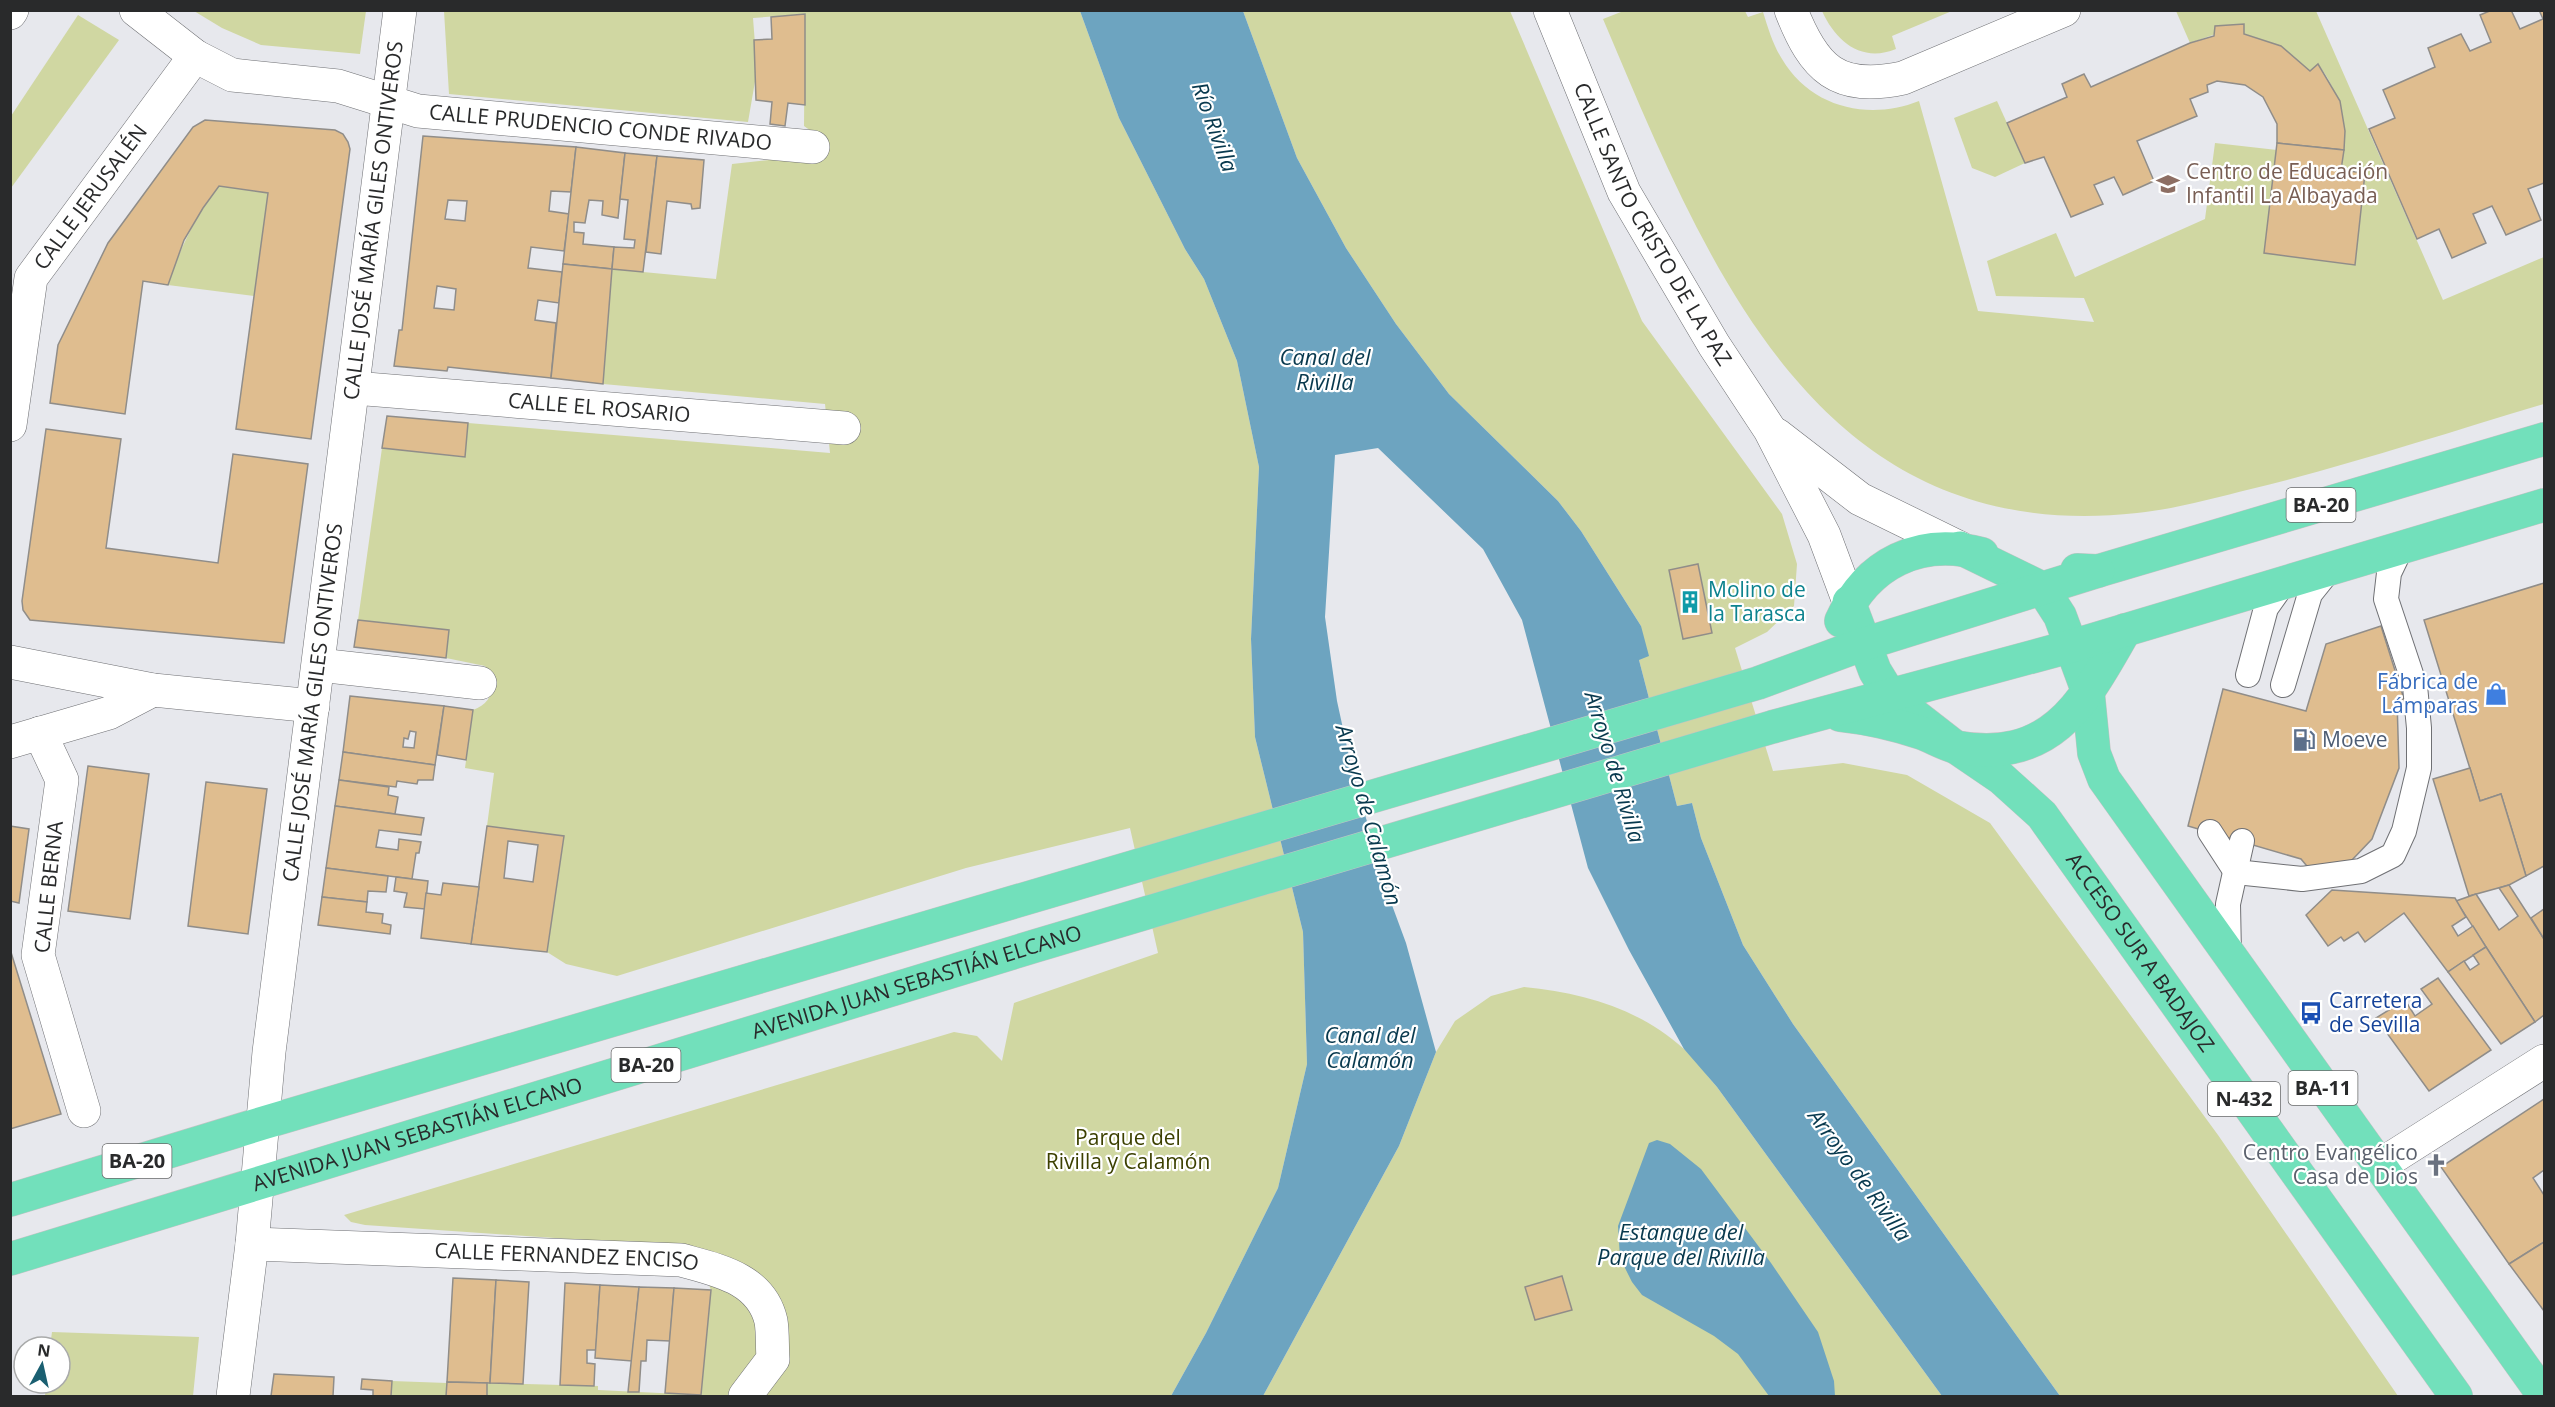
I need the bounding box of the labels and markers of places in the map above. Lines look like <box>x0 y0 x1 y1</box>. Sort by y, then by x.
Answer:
place label: Centro de Educación Infantil La Albayada <box>2186 157 2388 209</box>
school or university icon: Centro de Educación Infantil La Albayada <box>2155 171 2181 197</box>
place label: Molino de la Tarasca <box>1708 575 1806 627</box>
building icon: Molino de la Tarasca <box>1677 589 1703 615</box>
place label: Fábrica de Lámparas <box>2377 667 2478 719</box>
shop icon: Fábrica de Lámparas <box>2483 681 2509 707</box>
place label: Moeve <box>2322 725 2388 753</box>
fuel station icon: Moeve <box>2291 727 2317 753</box>
place label: Carretera de Sevilla <box>2329 986 2422 1038</box>
bus stop icon: Carretera de Sevilla <box>2298 1000 2324 1026</box>
place label: Centro Evangélico Casa de Dios <box>2243 1138 2418 1190</box>
church icon: Centro Evangélico Casa de Dios <box>2423 1152 2449 1178</box>

